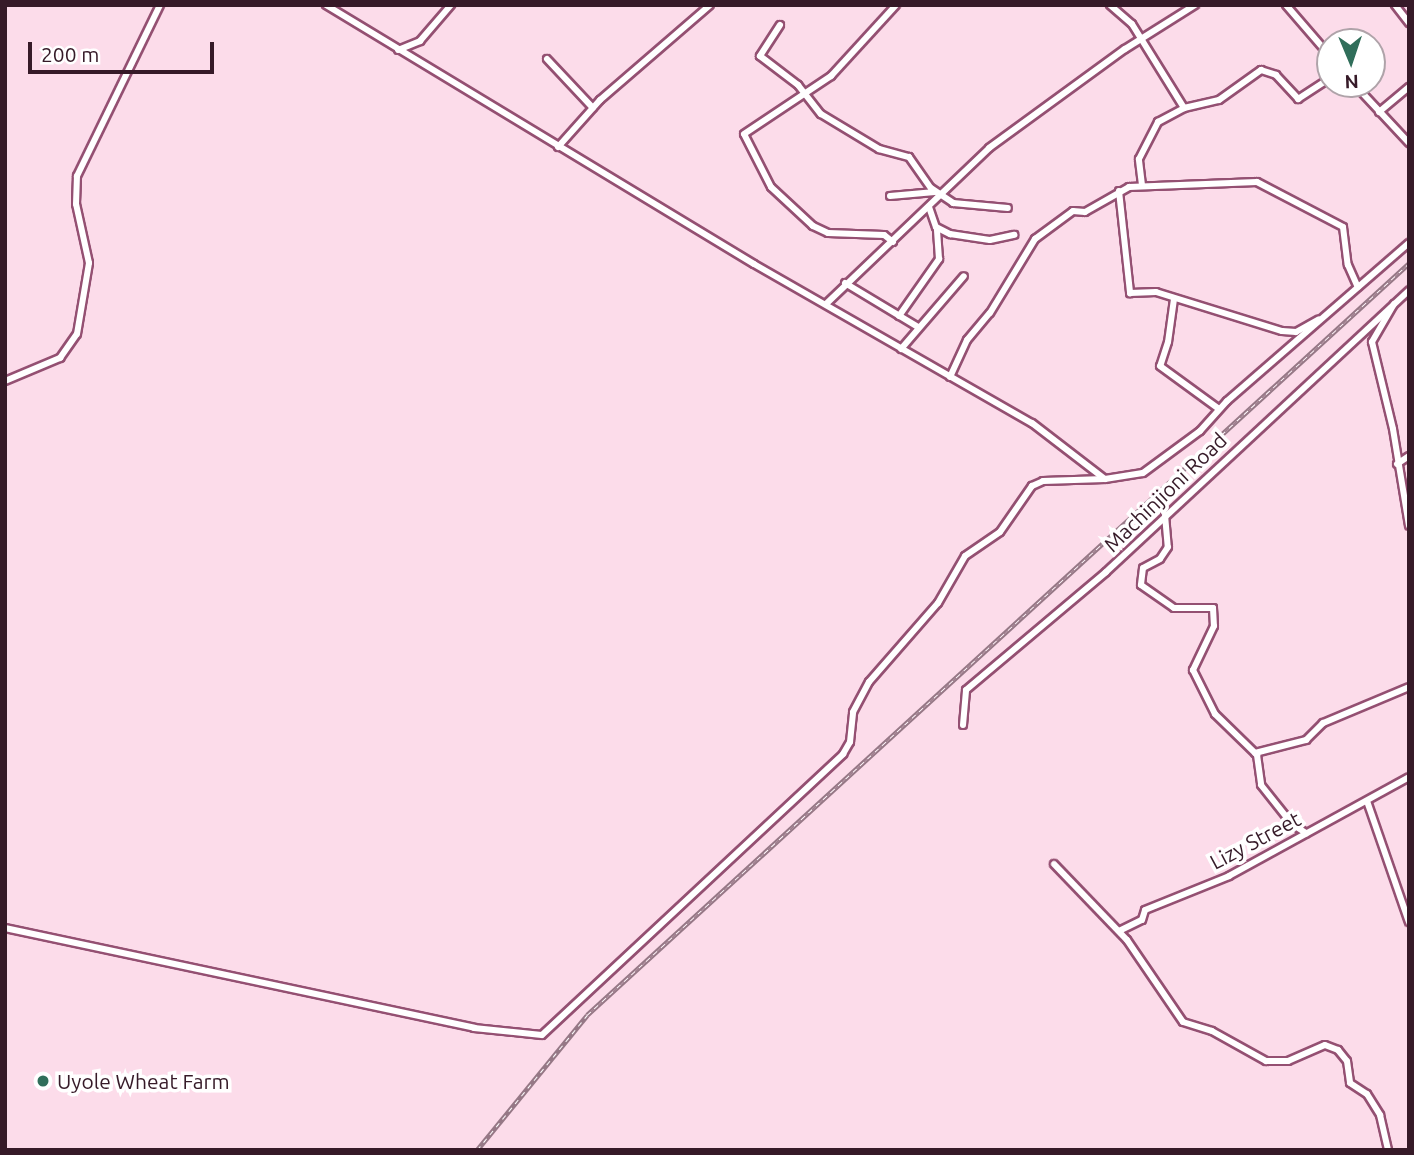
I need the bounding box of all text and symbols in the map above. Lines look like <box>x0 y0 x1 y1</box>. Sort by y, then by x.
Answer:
scale bar <box>32 28 217 72</box>
north arrow <box>1316 28 1386 98</box>
text: 200 m <box>41 42 99 66</box>
text: N <box>1344 71 1359 93</box>
street label: Machinjioni Road <box>1098 427 1232 557</box>
street label: Lizy Street <box>1205 806 1305 874</box>
place label: Uyole Wheat Farm <box>57 1068 230 1094</box>
marker: Uyole Wheat Farm <box>35 1073 51 1089</box>

